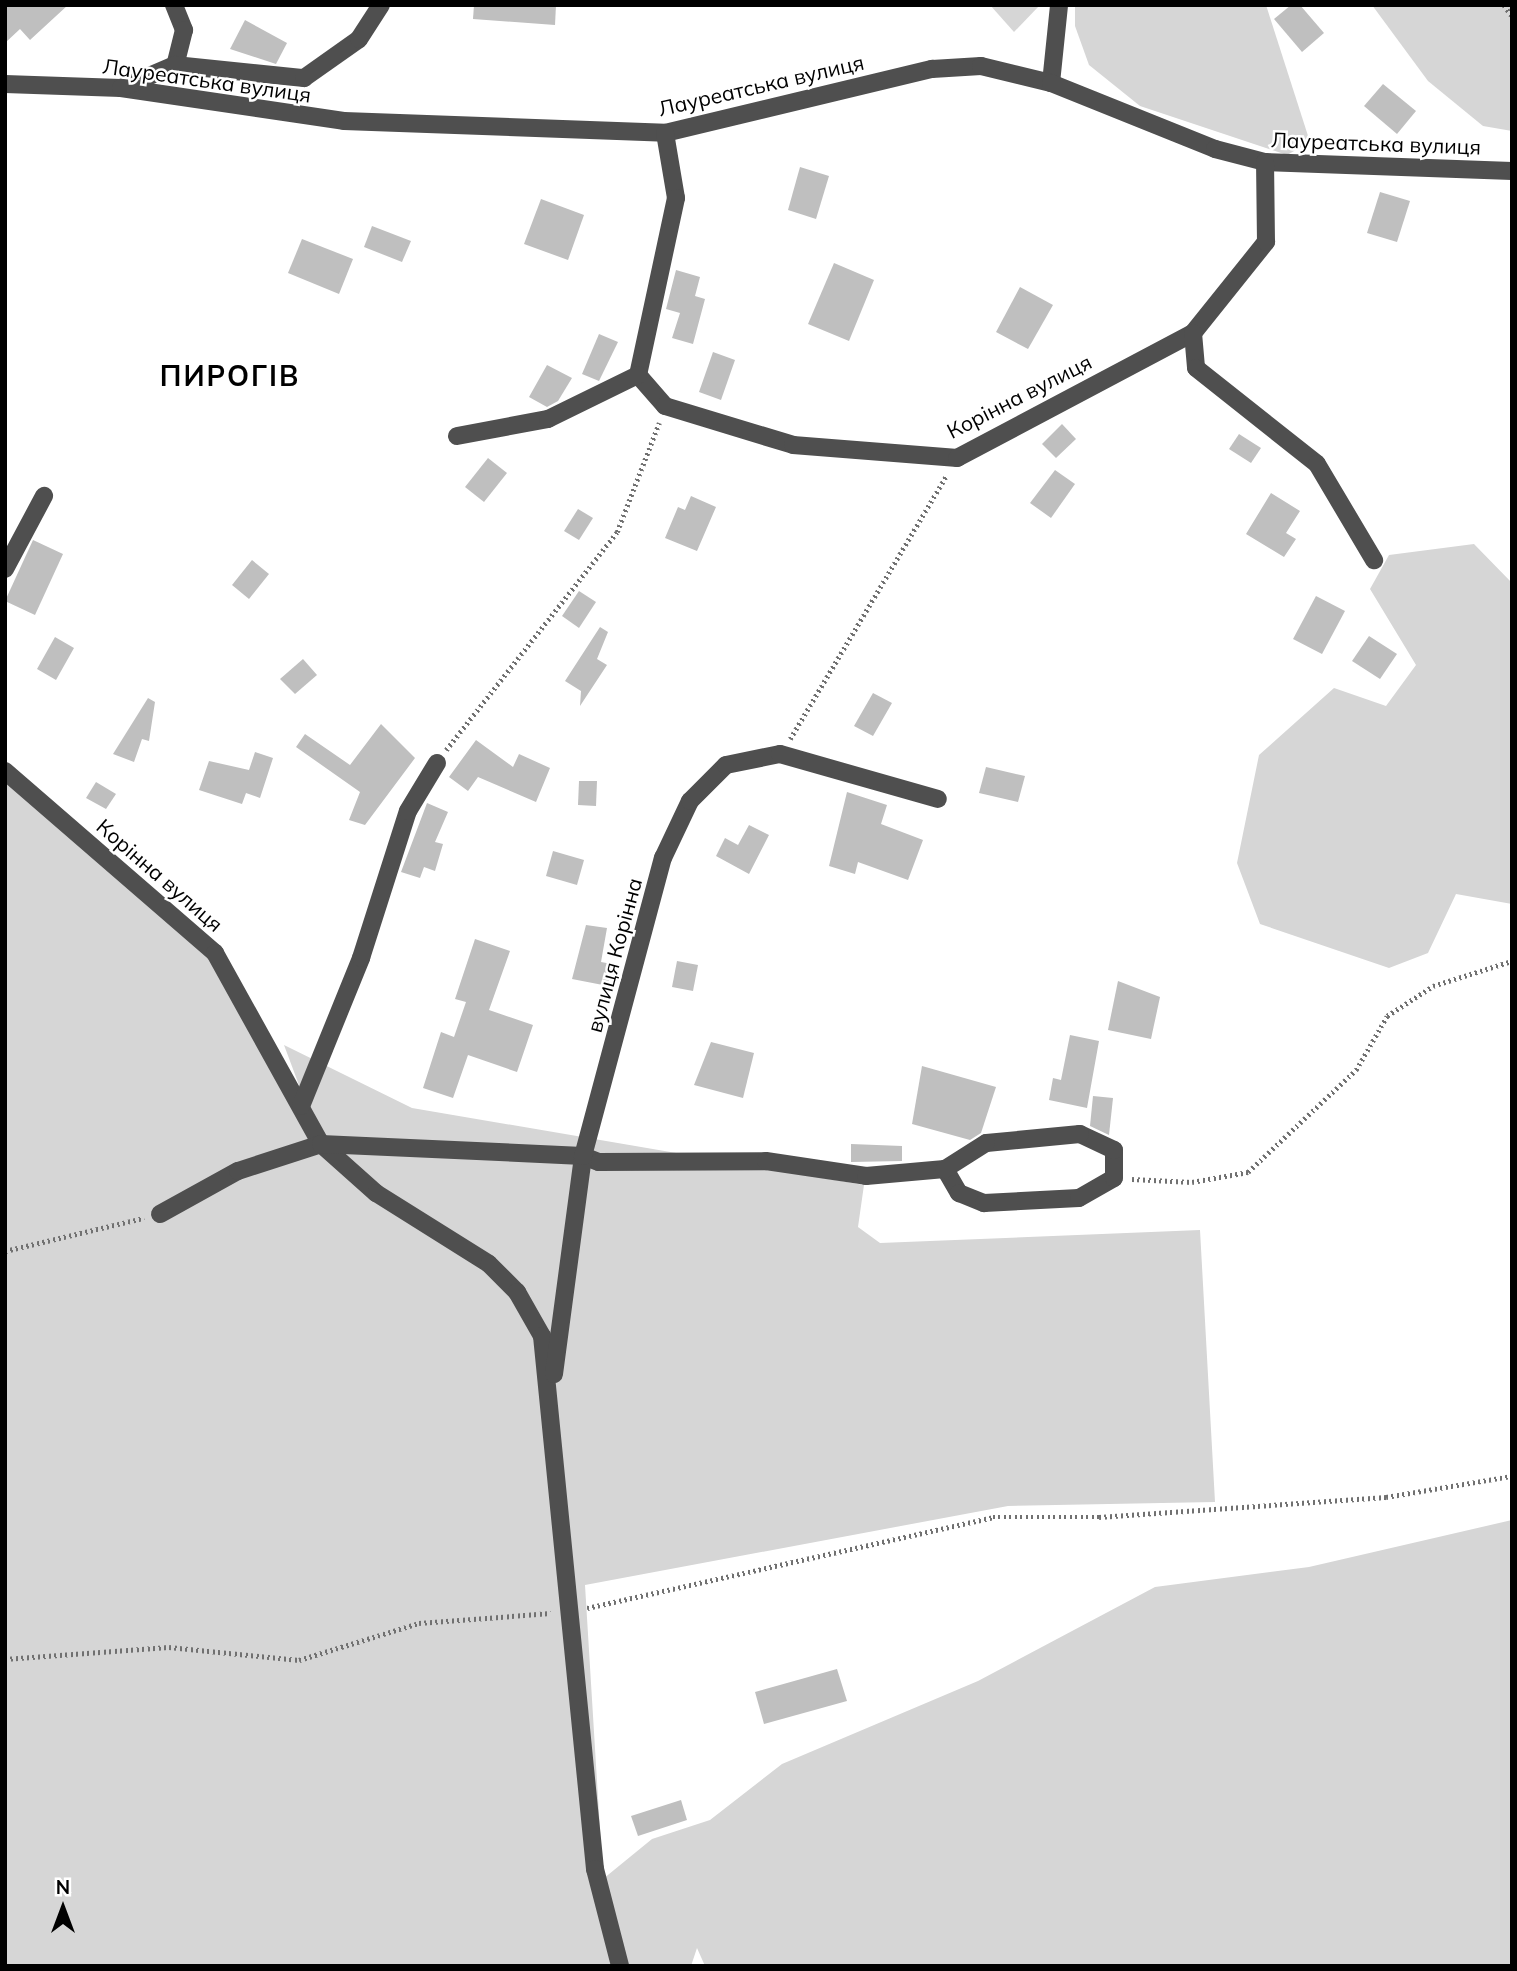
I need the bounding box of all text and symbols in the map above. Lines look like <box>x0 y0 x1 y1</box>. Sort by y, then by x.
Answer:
street label: Лауреатська вулиця <box>656 49 866 121</box>
street label: Лауреатська вулиця <box>101 53 313 107</box>
street label: Лауреатська вулиця <box>1270 127 1482 159</box>
street label: Корінна вулиця <box>942 349 1096 443</box>
district label: ПИРОГІВ <box>161 359 299 393</box>
street label: Корінна вулиця <box>92 813 228 937</box>
street label: вулиця Корінна <box>581 875 647 1035</box>
north arrow <box>28 1873 98 1943</box>
text: N <box>56 1875 70 1899</box>

